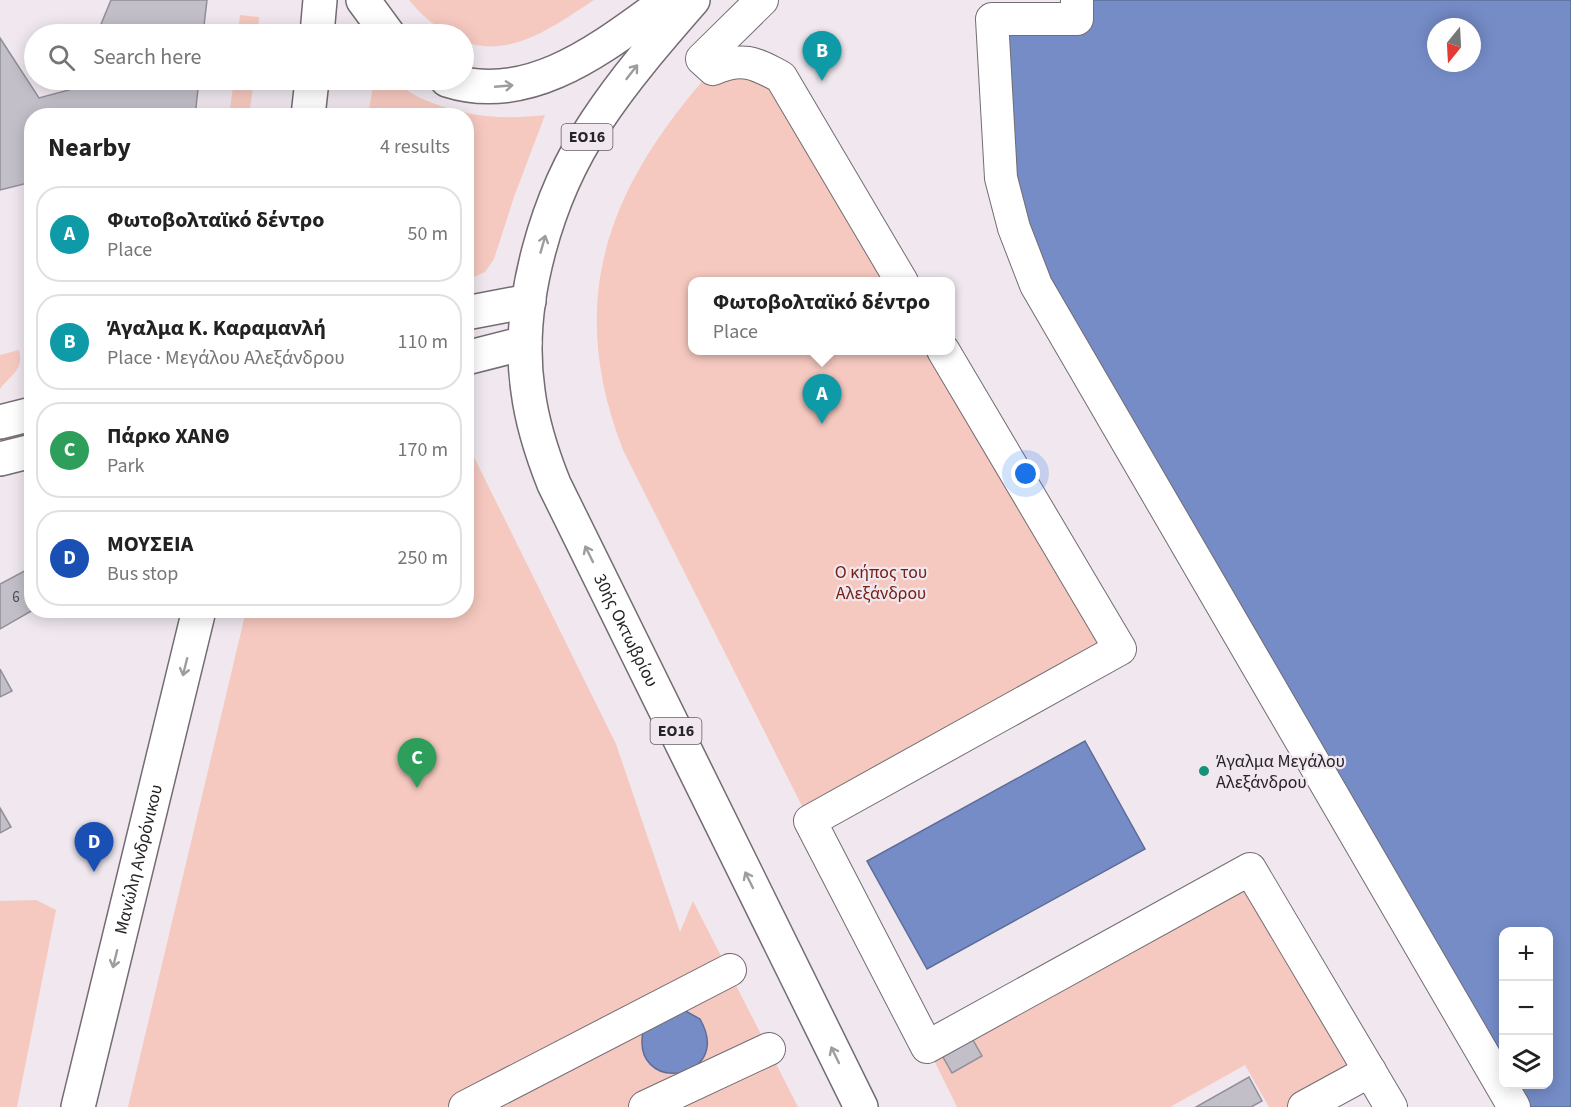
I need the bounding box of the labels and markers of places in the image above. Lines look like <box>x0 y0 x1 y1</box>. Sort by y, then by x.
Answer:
pin: B <box>802 32 842 81</box>
pin: A <box>802 374 842 424</box>
pin: C <box>398 738 436 788</box>
place label: Άγαλμα Μεγάλου Αλεξάνδρου <box>1216 749 1345 795</box>
marker: Άγαλμα Μεγάλου Αλεξάνδρου <box>1197 764 1211 778</box>
pin: D <box>74 822 113 872</box>

